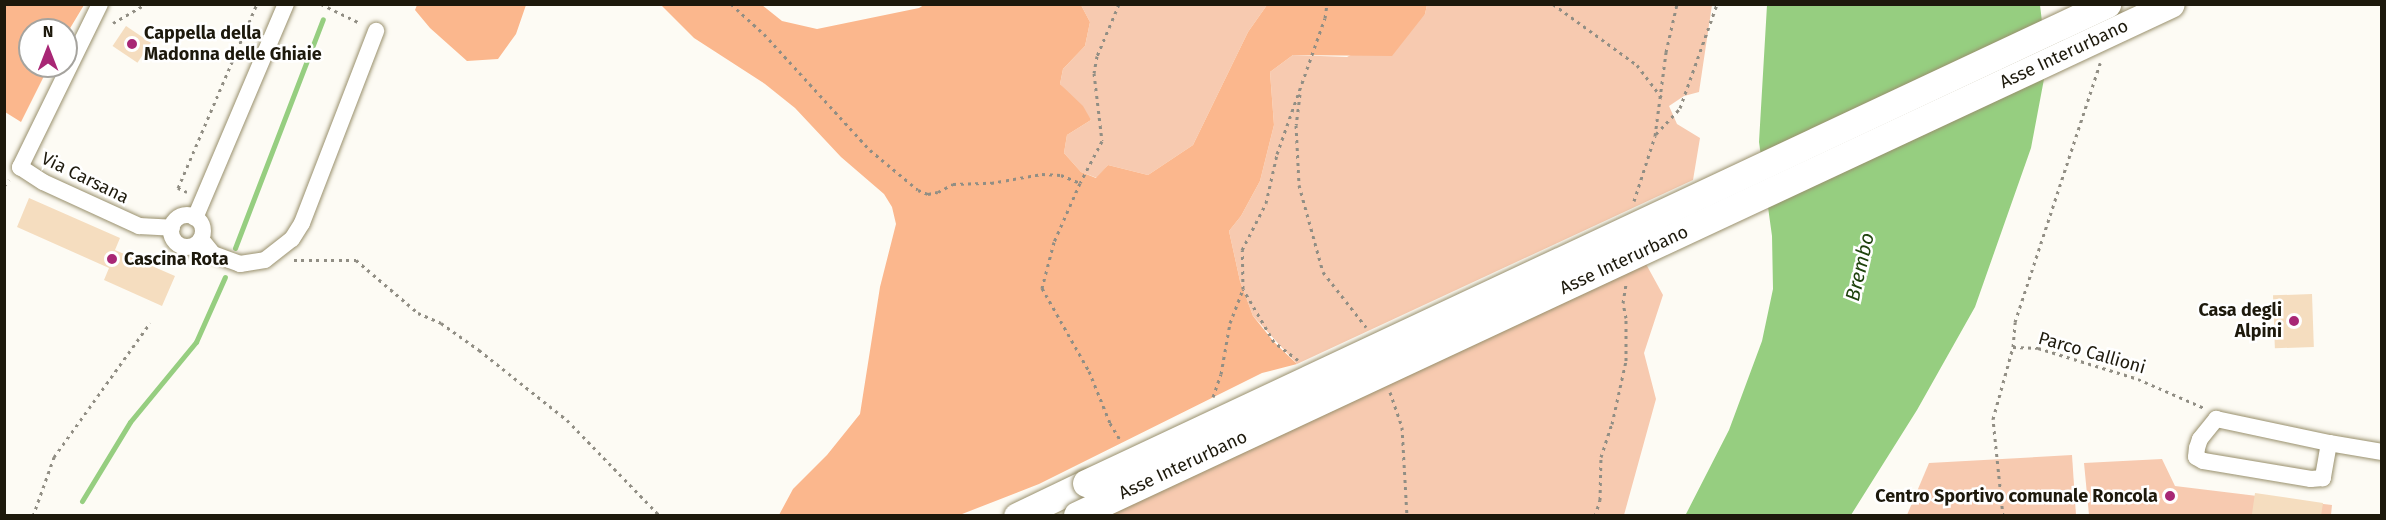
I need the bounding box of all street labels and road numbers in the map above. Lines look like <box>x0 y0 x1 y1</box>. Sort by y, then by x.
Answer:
street label: Asse Interurbano <box>1996 15 2132 93</box>
street label: Via Carsana <box>38 148 132 208</box>
street label: Asse Interurbano <box>1556 221 1692 299</box>
street label: Parco Callioni <box>2036 327 2148 379</box>
street label: Asse Interurbano <box>1115 426 1251 504</box>

